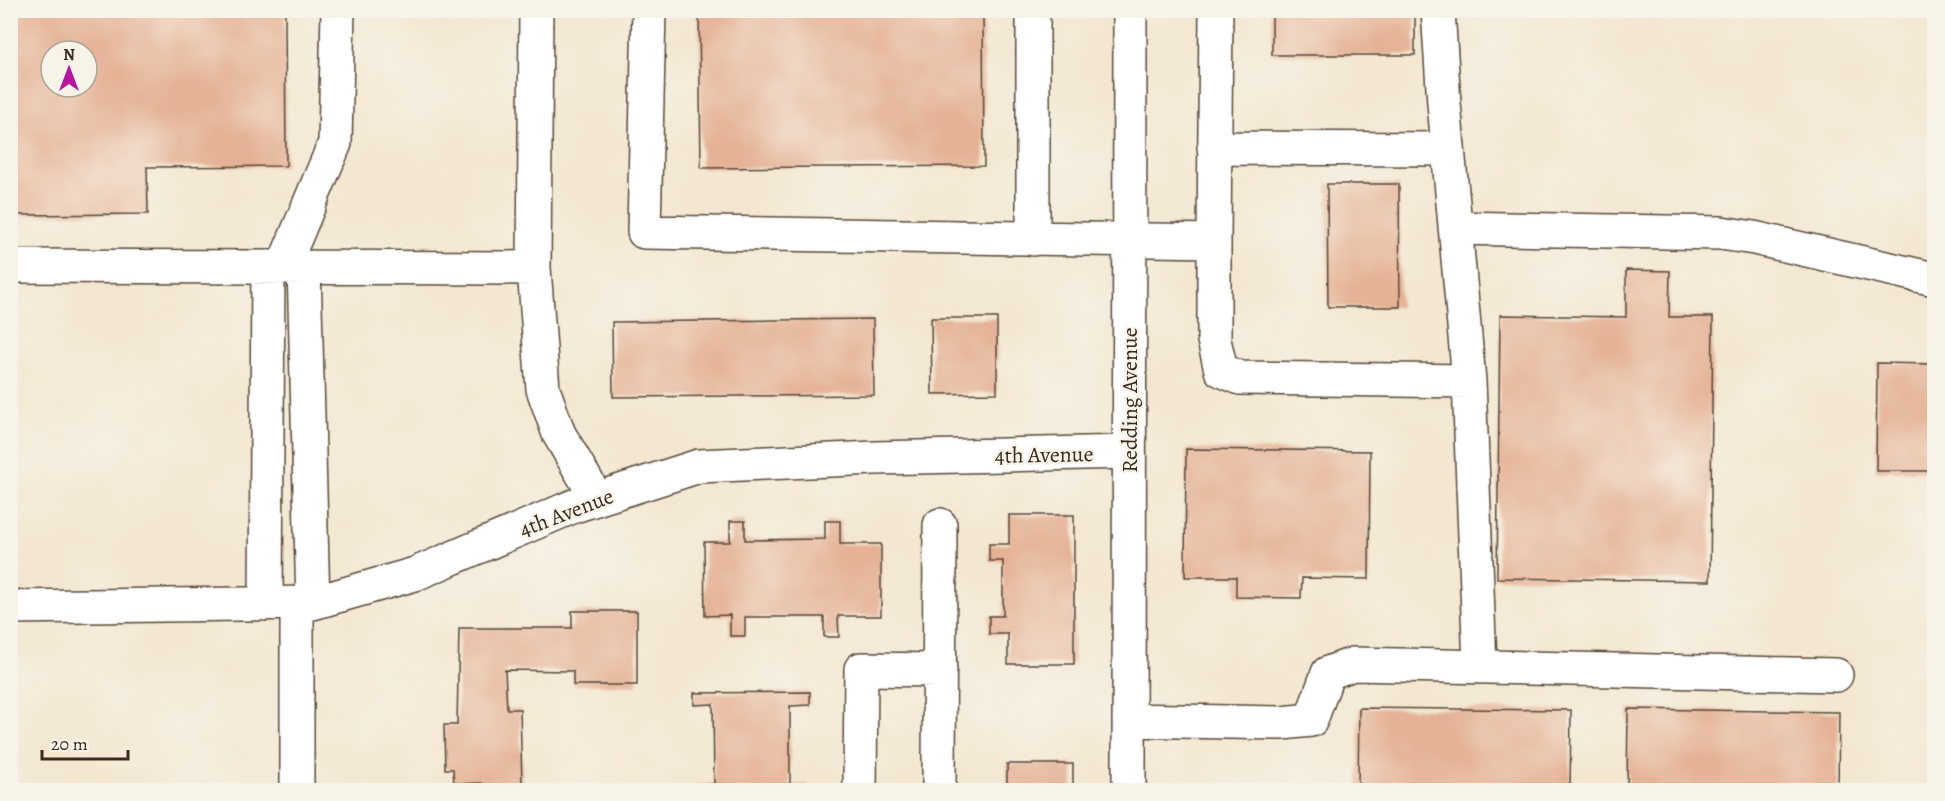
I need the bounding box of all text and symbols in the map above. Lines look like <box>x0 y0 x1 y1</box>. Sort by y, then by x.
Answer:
north arrow <box>39 39 99 99</box>
text: N <box>63 44 75 66</box>
street label: Redding Avenue <box>1115 327 1145 473</box>
street label: 4th Avenue <box>994 439 1094 471</box>
street label: 4th Avenue <box>515 481 618 545</box>
scale bar <box>42 723 128 761</box>
text: 20 m <box>51 732 88 756</box>

